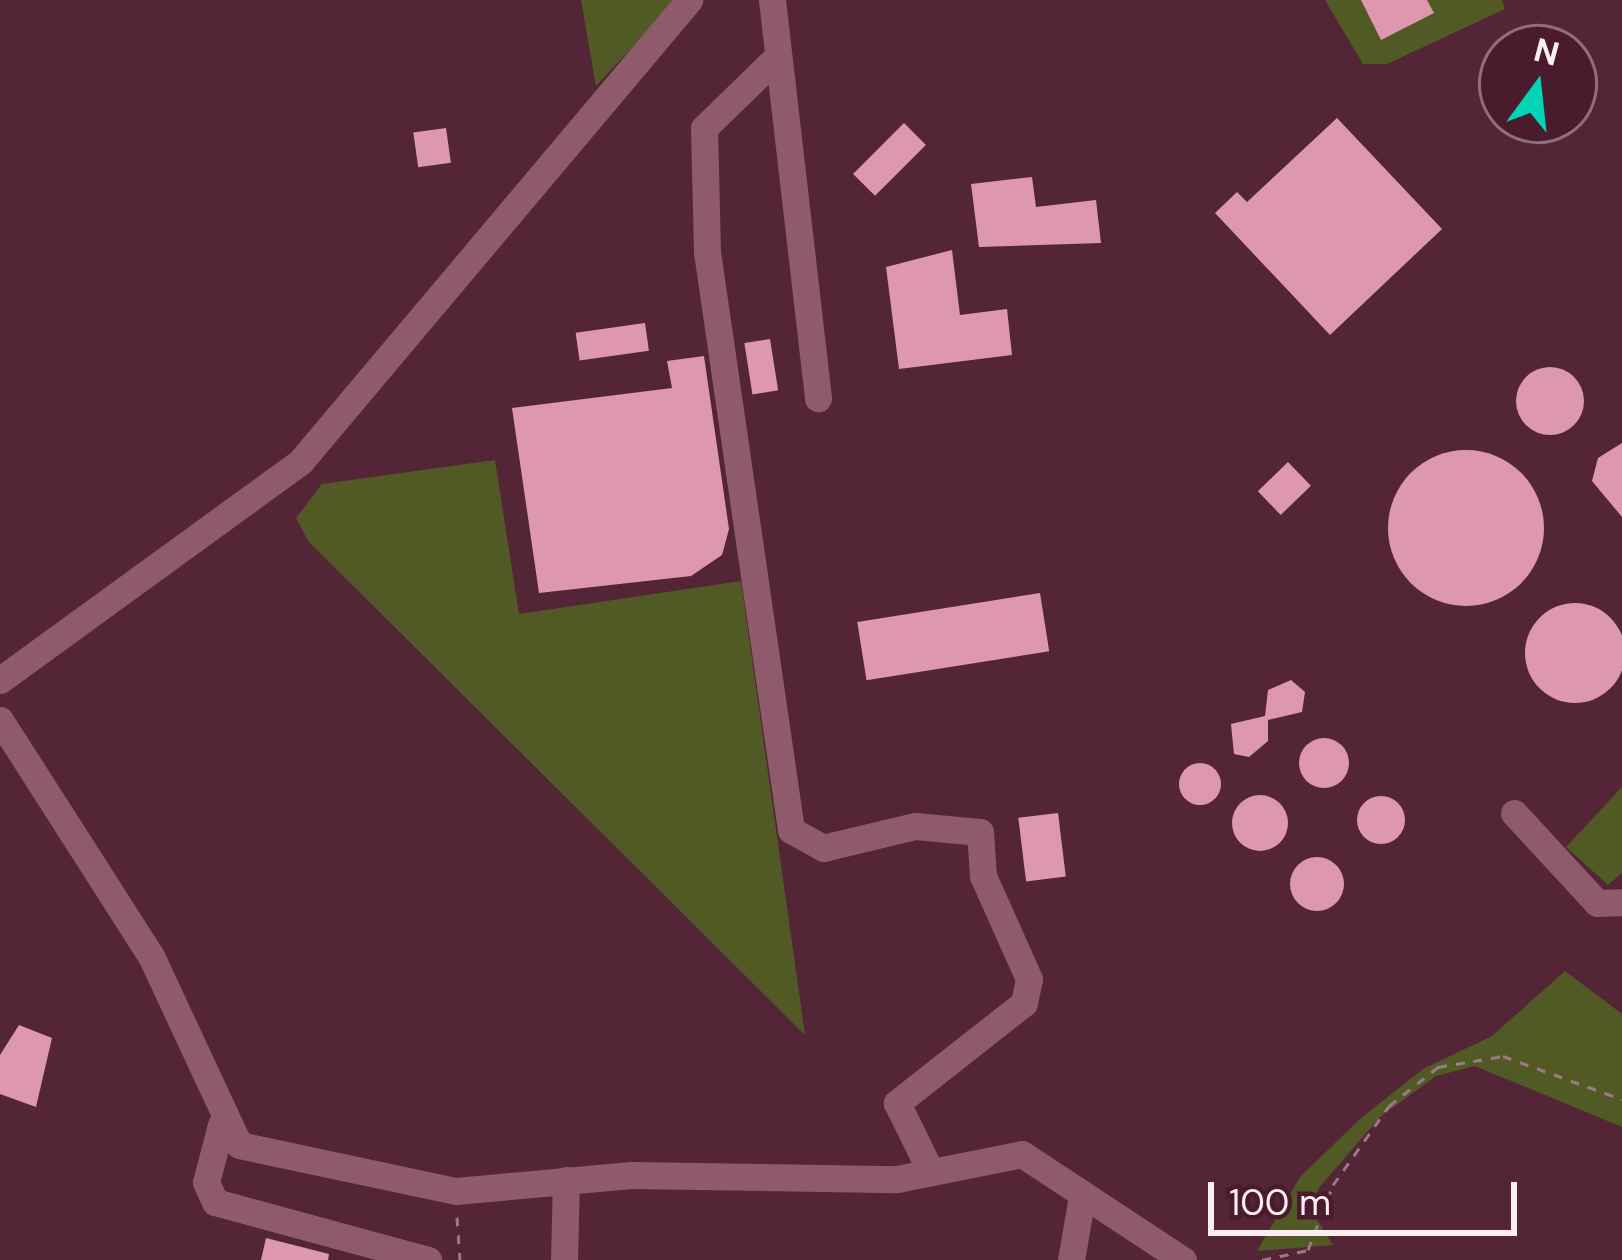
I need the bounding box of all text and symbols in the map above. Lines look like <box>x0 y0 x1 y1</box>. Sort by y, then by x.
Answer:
north arrow <box>1478 24 1598 144</box>
text: N <box>1529 28 1564 76</box>
scale bar <box>1214 1158 1523 1232</box>
text: 100 m <box>1229 1179 1331 1226</box>

